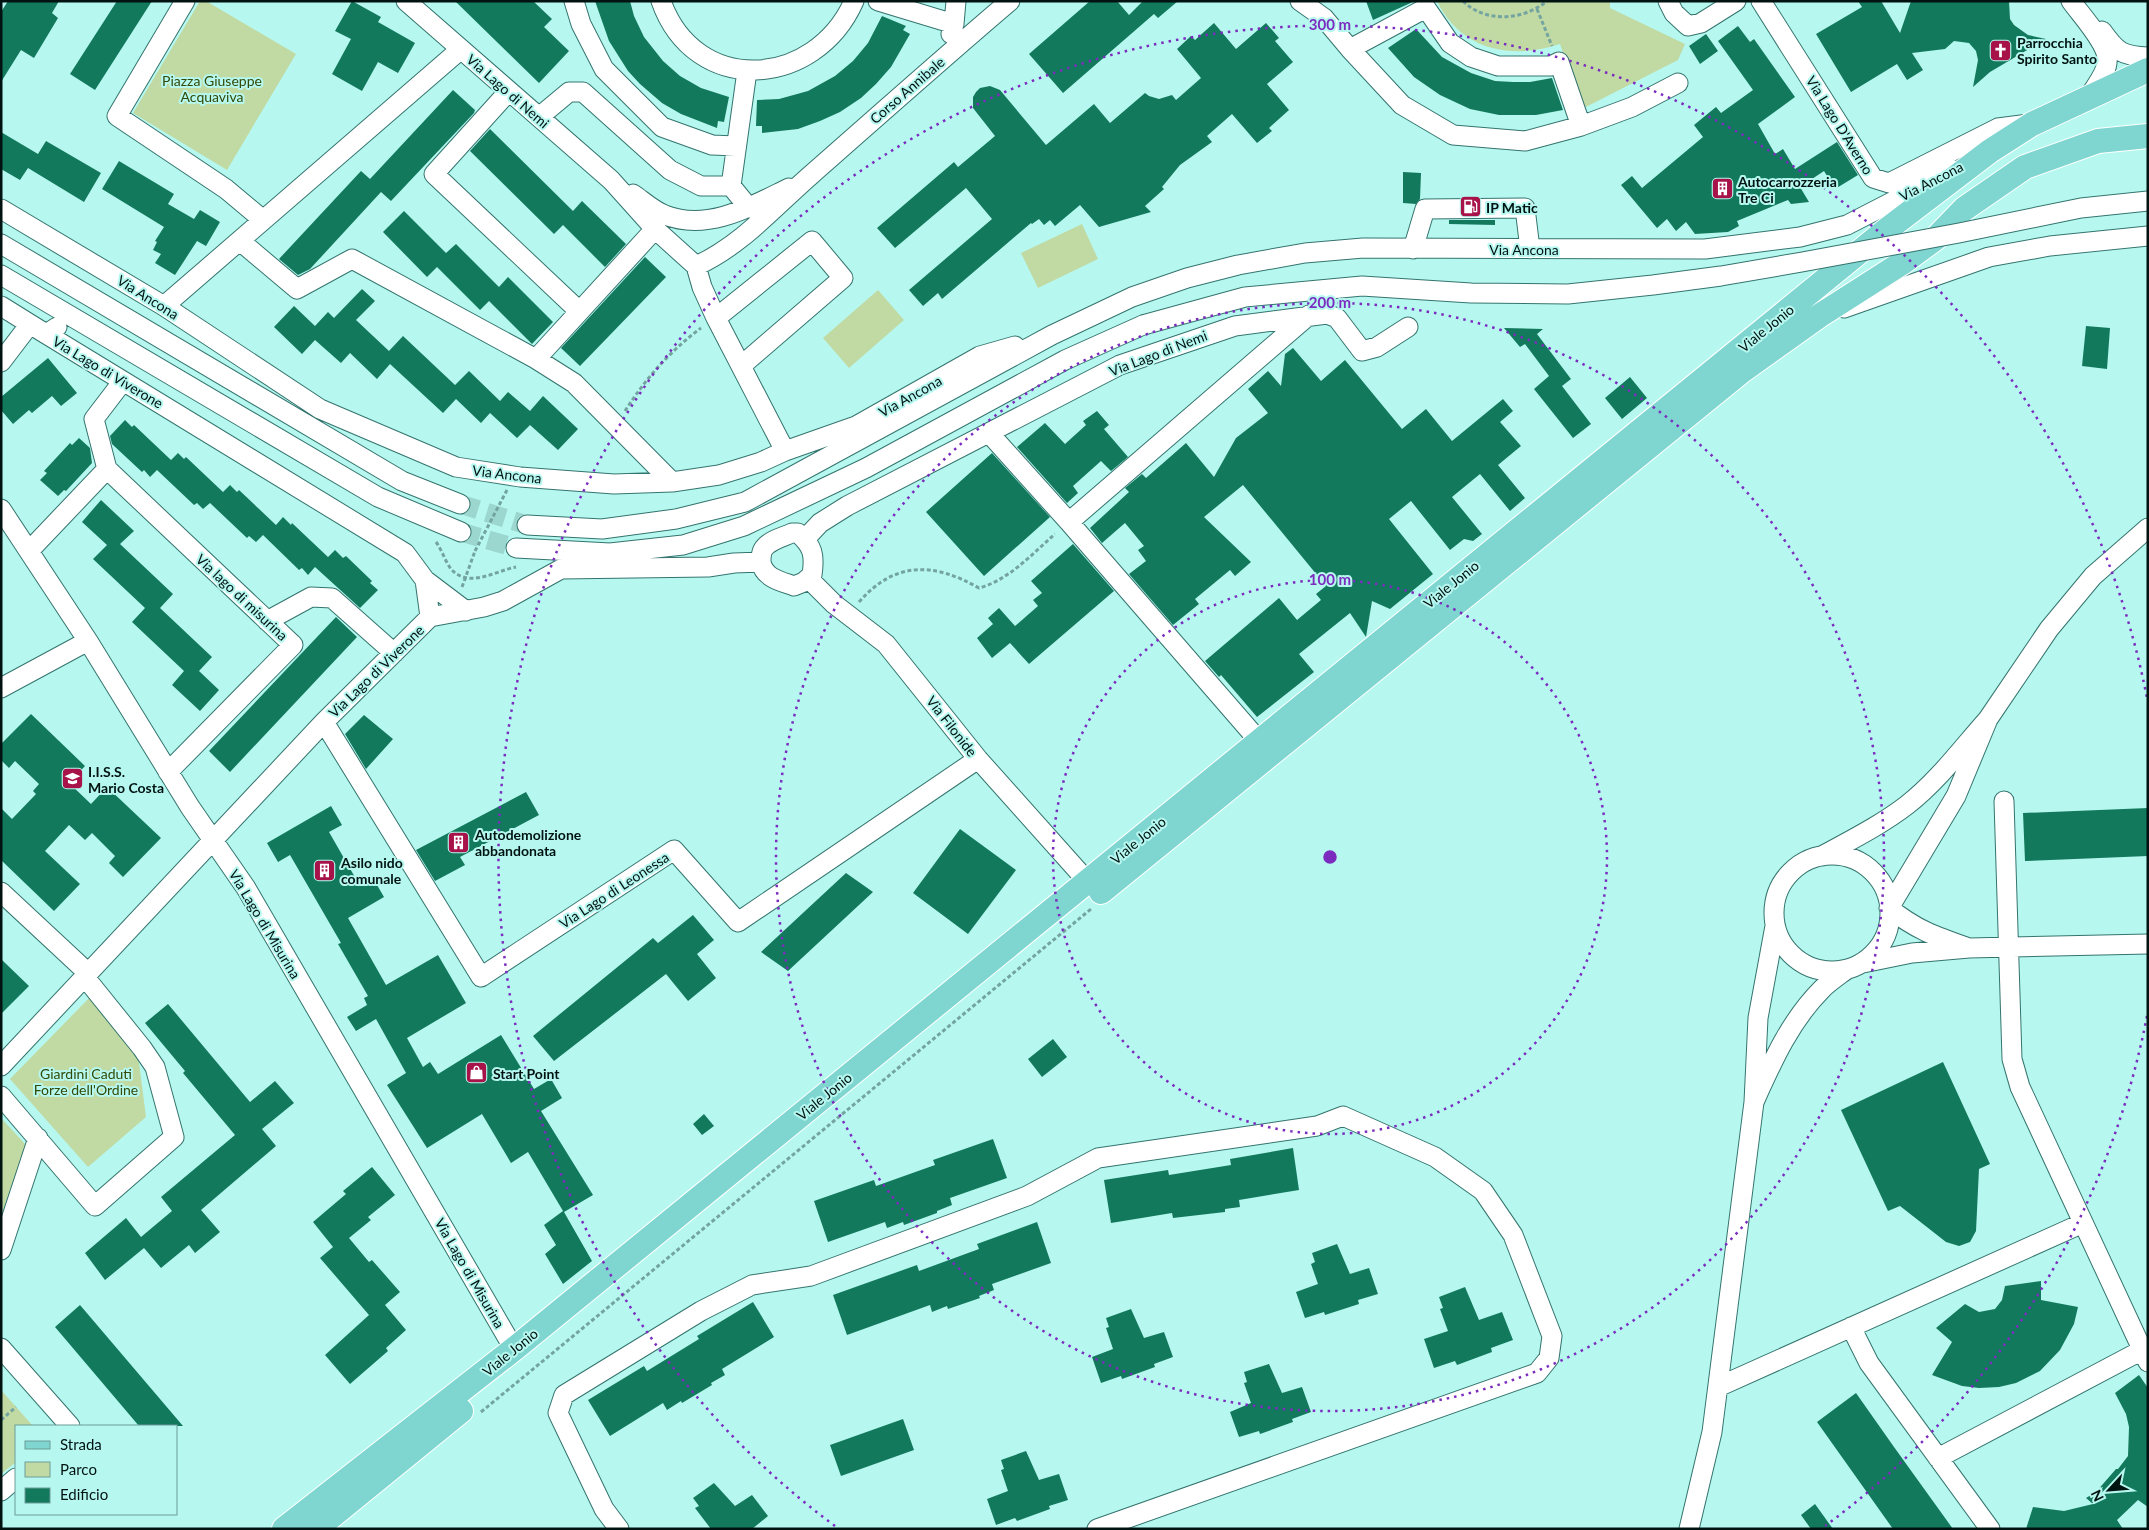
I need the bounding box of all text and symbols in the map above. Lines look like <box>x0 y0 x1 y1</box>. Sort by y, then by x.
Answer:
text: 300 m <box>1309 15 1351 33</box>
place label: Parrocchia Spirito Santo <box>2017 34 2097 67</box>
church icon: Parrocchia Spirito Santo <box>1989 38 2013 62</box>
street label: Via Lago di Nemi <box>463 51 553 131</box>
street label: Corso Annibale <box>866 53 948 127</box>
park label: Piazza Giuseppe Acquaviva <box>162 72 262 105</box>
street label: Via Lago D'Averno <box>1803 73 1877 178</box>
street label: Via Ancona <box>1896 158 1966 204</box>
place label: Autocarrozzeria Tre Ci <box>1737 173 1837 206</box>
building icon: Autocarrozzeria Tre Ci <box>1710 177 1734 201</box>
fuel station icon: IP Matic <box>1458 195 1482 219</box>
place label: IP Matic <box>1486 199 1538 216</box>
street label: Via Ancona <box>1489 241 1559 258</box>
street label: Via Ancona <box>114 271 182 323</box>
text: 200 m <box>1309 293 1351 311</box>
street label: Viale Jonio <box>1735 300 1797 355</box>
street label: Via Lago di Nemi <box>1107 326 1209 380</box>
street label: Via Lago di Viverone <box>50 332 166 412</box>
street label: Via Ancona <box>876 372 945 420</box>
street label: Via Ancona <box>471 461 543 487</box>
street label: Via lago di misurina <box>193 550 291 644</box>
street label: Viale Jonio <box>1420 556 1482 611</box>
text: 100 m <box>1309 570 1351 588</box>
street label: Via Lago di Viverone <box>325 621 427 721</box>
street label: Via Filonide <box>923 692 981 760</box>
place label: I.I.S.S. Mario Costa <box>88 763 164 796</box>
school or university icon: I.I.S.S. Mario Costa <box>60 767 84 791</box>
street label: Viale Jonio <box>1107 812 1169 867</box>
place label: Autodemolizione abbandonata <box>474 826 582 859</box>
building icon: Autodemolizione abbandonata <box>447 830 471 854</box>
street label: Via Lago di Leonessa <box>556 848 672 932</box>
centre of rings <box>1321 848 1339 866</box>
place label: Asilo nido comunale <box>340 854 403 887</box>
building icon: Asilo nido comunale <box>313 858 337 882</box>
street label: Via Lago di Misurina <box>226 866 304 982</box>
shop icon: Start Point <box>465 1061 489 1085</box>
park label: Giardini Caduti Forze dell'Ordine <box>34 1065 138 1098</box>
place label: Start Point <box>493 1065 560 1082</box>
street label: Viale Jonio <box>793 1068 855 1123</box>
street label: Via Lago di Misurina <box>432 1215 508 1331</box>
street label: Viale Jonio <box>479 1324 541 1379</box>
legend <box>15 1425 178 1515</box>
text: Strada <box>60 1435 102 1453</box>
text: Parco <box>60 1460 97 1478</box>
north arrow <box>2084 1465 2134 1515</box>
text: Edificio <box>60 1485 108 1503</box>
text: N <box>2087 1487 2107 1504</box>

